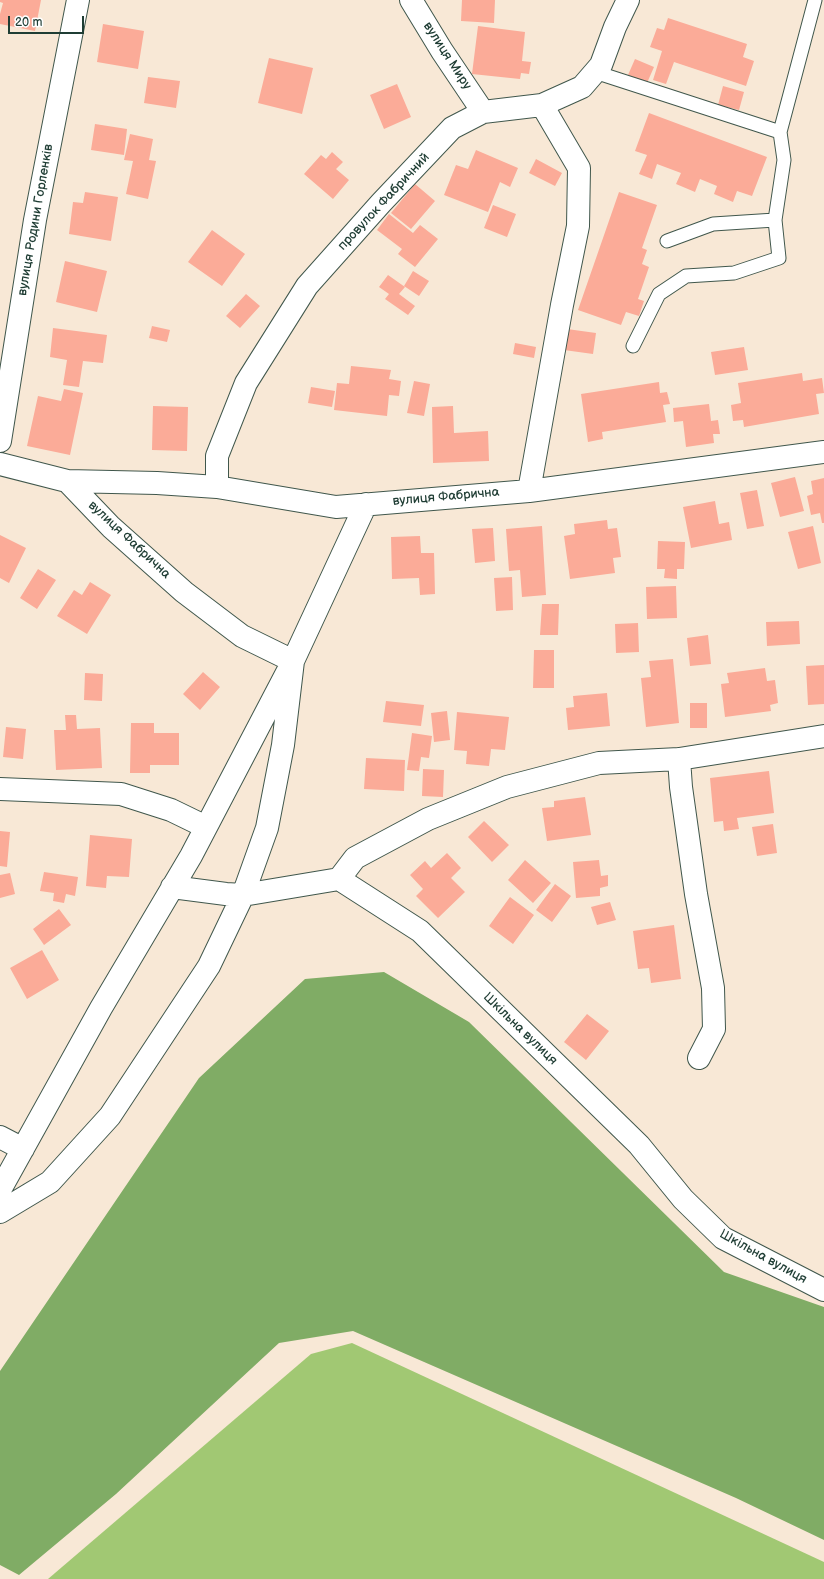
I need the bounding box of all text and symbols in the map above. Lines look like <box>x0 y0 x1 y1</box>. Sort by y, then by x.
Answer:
scale bar <box>10 8 86 34</box>
text: 20 m <box>15 15 42 30</box>
street label: вулиця Миру <box>419 19 475 93</box>
street label: вулиця Родини Горленків <box>15 143 57 297</box>
street label: провулок Фабричний <box>335 150 433 254</box>
street label: вулиця Фабрична <box>392 485 500 509</box>
street label: вулиця Фабрична <box>85 498 173 582</box>
street label: Шкільна вулиця <box>480 990 560 1068</box>
street label: Шкільна вулиця <box>717 1227 809 1287</box>

